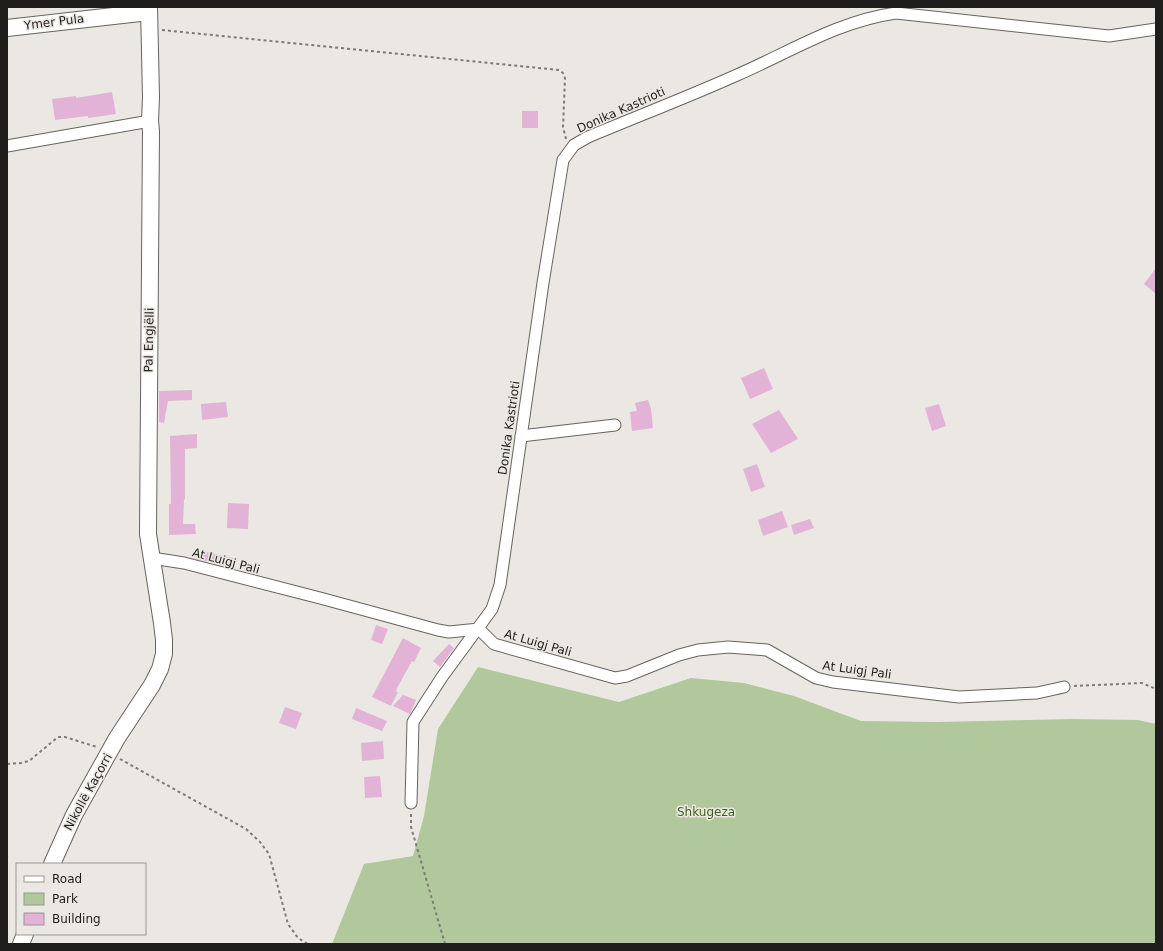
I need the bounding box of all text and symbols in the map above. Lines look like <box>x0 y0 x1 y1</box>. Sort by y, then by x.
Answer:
street label: Ymer Pula <box>22 11 85 33</box>
street label: Donika Kastrioti <box>575 84 667 136</box>
street label: Pal Engjëlli <box>141 308 157 372</box>
street label: Donika Kastrioti <box>495 380 523 476</box>
street label: At Luigj Pali <box>191 545 261 577</box>
street label: At Luigj Pali <box>503 627 573 659</box>
street label: At Luigj Pali <box>822 658 892 682</box>
street label: Nikollë Kaçorri <box>61 751 115 833</box>
park label: Shkugeza <box>677 805 735 819</box>
legend <box>16 863 146 935</box>
text: Road <box>52 872 82 886</box>
text: Park <box>52 892 78 906</box>
text: Building <box>52 912 101 926</box>

